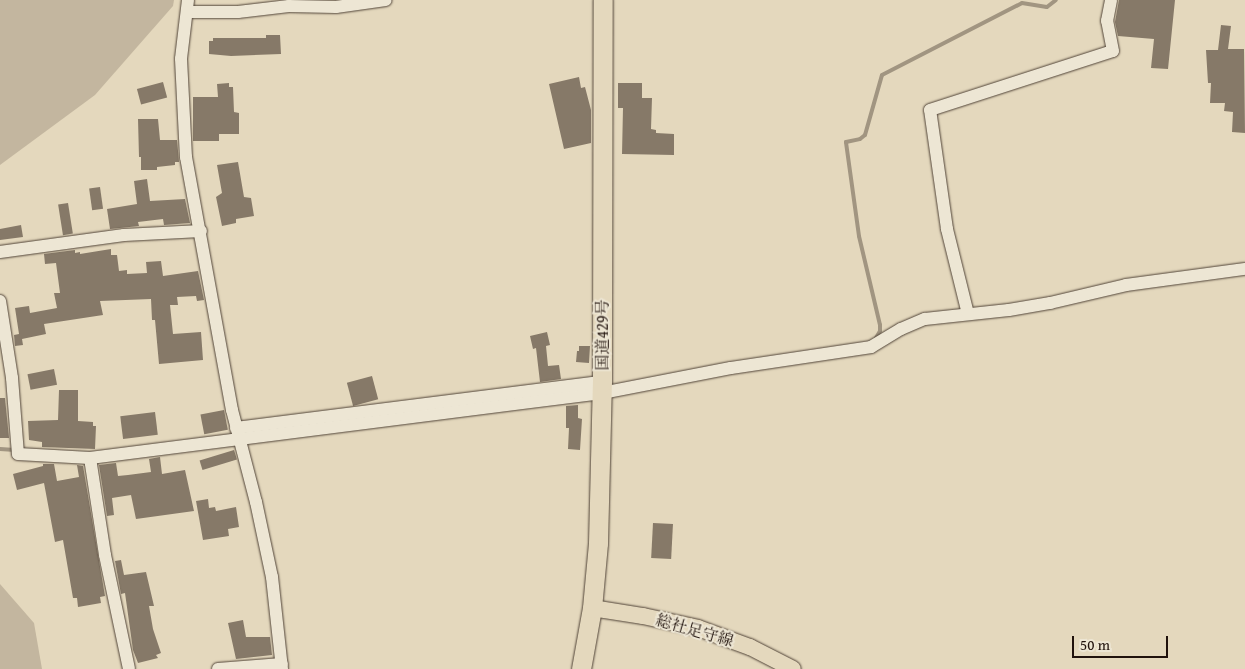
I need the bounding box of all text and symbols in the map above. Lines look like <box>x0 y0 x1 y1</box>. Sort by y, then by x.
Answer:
street label: 国道429号 <box>592 299 612 371</box>
street label: 総社足守線 <box>654 610 736 650</box>
scale bar <box>1075 626 1171 658</box>
text: 50 m <box>1080 634 1110 655</box>

